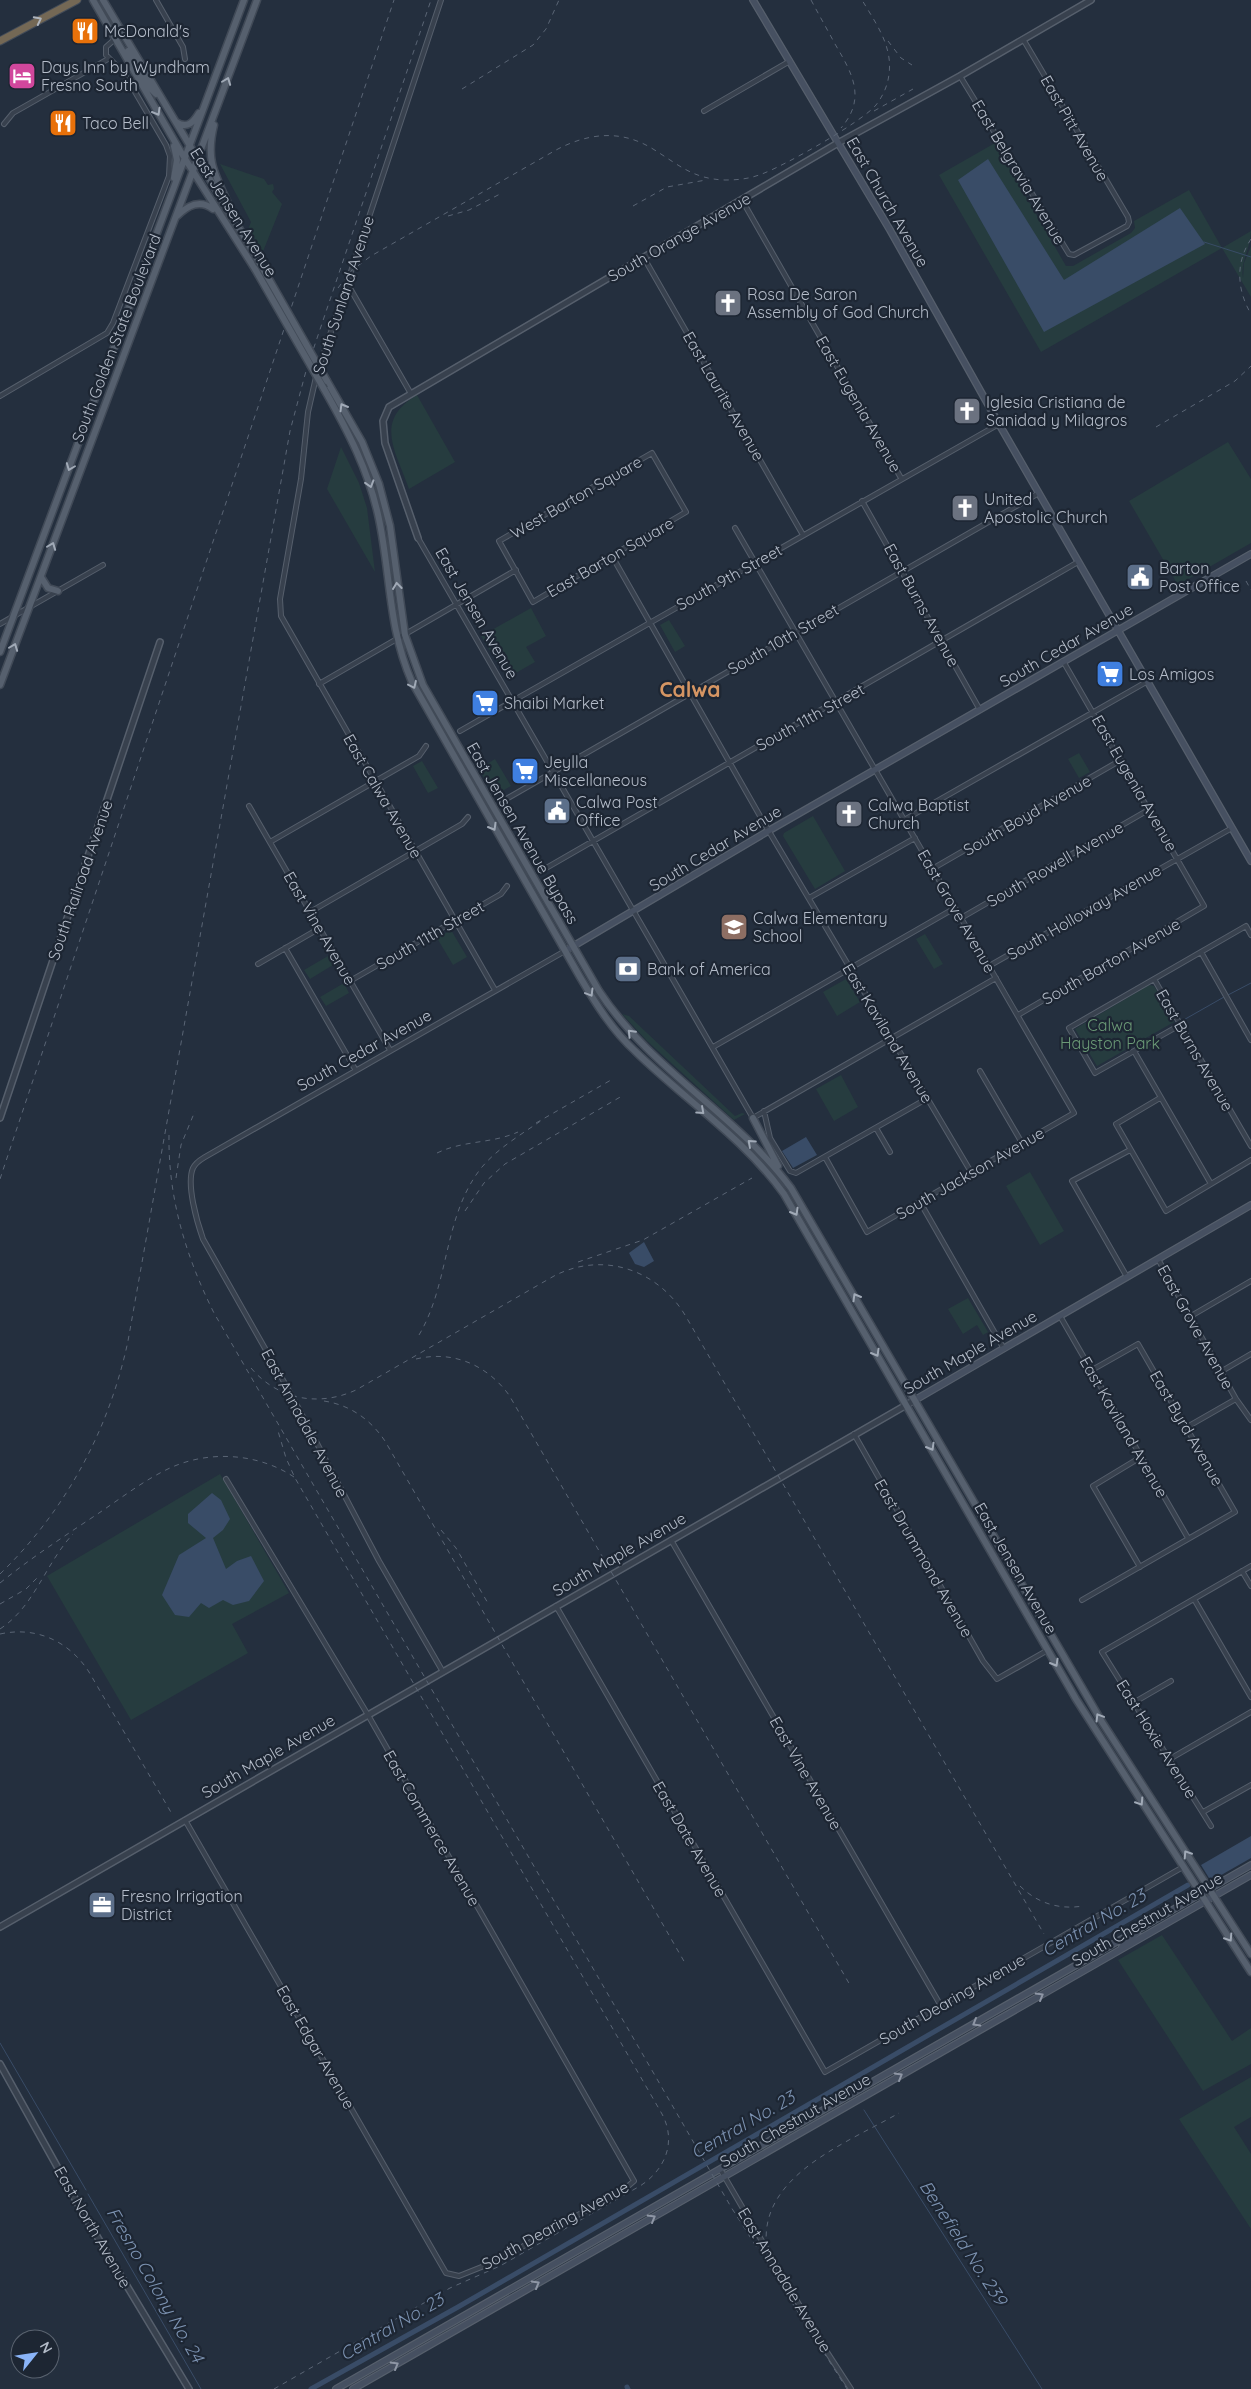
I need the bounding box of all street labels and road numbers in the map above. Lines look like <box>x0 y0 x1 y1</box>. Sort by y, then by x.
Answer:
street label: East Pitt Avenue <box>1037 71 1113 185</box>
street label: East Belgravia Avenue <box>968 96 1070 248</box>
street label: East Church Avenue <box>843 133 933 271</box>
street label: East Jensen Avenue <box>186 144 282 280</box>
street label: South Orange Avenue <box>604 188 754 286</box>
street label: South Sunland Avenue <box>308 213 378 377</box>
street label: South Golden State Boulevard <box>67 231 165 445</box>
street label: East Laurite Avenue <box>679 328 769 464</box>
street label: East Eugenia Avenue <box>812 332 906 476</box>
street label: West Barton Square <box>507 451 645 543</box>
street label: East Barton Square <box>543 513 677 601</box>
street label: South 9th Street <box>672 540 786 614</box>
street label: East Burns Avenue <box>880 540 964 670</box>
street label: East Jensen Avenue <box>431 544 523 682</box>
street label: South 10th Street <box>724 599 842 679</box>
street label: South Cedar Avenue <box>996 599 1136 691</box>
street label: South 11th Street <box>752 679 868 755</box>
street label: East Eugenia Avenue <box>1088 711 1182 855</box>
street label: East Calwa Avenue <box>339 730 427 862</box>
street label: East Jensen Avenue Bypass <box>463 739 583 927</box>
street label: South Boyd Avenue <box>959 770 1095 860</box>
street label: South Railroad Avenue <box>43 797 117 963</box>
street label: South Cedar Avenue <box>645 801 785 895</box>
street label: South Rowell Avenue <box>983 817 1127 911</box>
street label: East Grove Avenue <box>914 846 1000 976</box>
street label: South Holloway Avenue <box>1003 860 1165 964</box>
street label: East Vine Avenue <box>279 868 361 988</box>
street label: South 11th Street <box>373 896 487 974</box>
street label: South Barton Avenue <box>1038 913 1184 1009</box>
street label: East Kaviland Avenue <box>838 959 938 1107</box>
street label: East Burns Avenue <box>1152 985 1238 1115</box>
street label: South Cedar Avenue <box>293 1005 435 1095</box>
street label: South Jackson Avenue <box>892 1122 1048 1224</box>
street label: East Grove Avenue <box>1154 1261 1238 1393</box>
street label: South Maple Avenue <box>900 1306 1040 1398</box>
street label: East Annadale Avenue <box>257 1345 353 1501</box>
street label: East Kaviland Avenue <box>1075 1353 1173 1501</box>
street label: East Byrd Avenue <box>1146 1367 1228 1489</box>
street label: East Drummond Avenue <box>870 1475 978 1641</box>
street label: East Jensen Avenue <box>970 1499 1062 1637</box>
street label: South Maple Avenue <box>549 1508 689 1600</box>
street label: East Hoxie Avenue <box>1112 1676 1202 1802</box>
street label: South Maple Avenue <box>198 1710 338 1802</box>
street label: East Vine Avenue <box>765 1713 847 1833</box>
street label: East Commerce Avenue <box>379 1747 485 1909</box>
street label: East Date Avenue <box>649 1777 731 1901</box>
street label: South Chestnut Avenue <box>1068 1868 1226 1970</box>
street label: South Dearing Avenue <box>876 1949 1028 2049</box>
street label: East Edgar Avenue <box>272 1982 360 2112</box>
street label: South Chestnut Avenue <box>716 2069 874 2171</box>
street label: East North Avenue <box>50 2163 136 2291</box>
street label: South Dearing Avenue <box>478 2176 632 2274</box>
street label: East Annadale Avenue <box>734 2204 836 2356</box>

